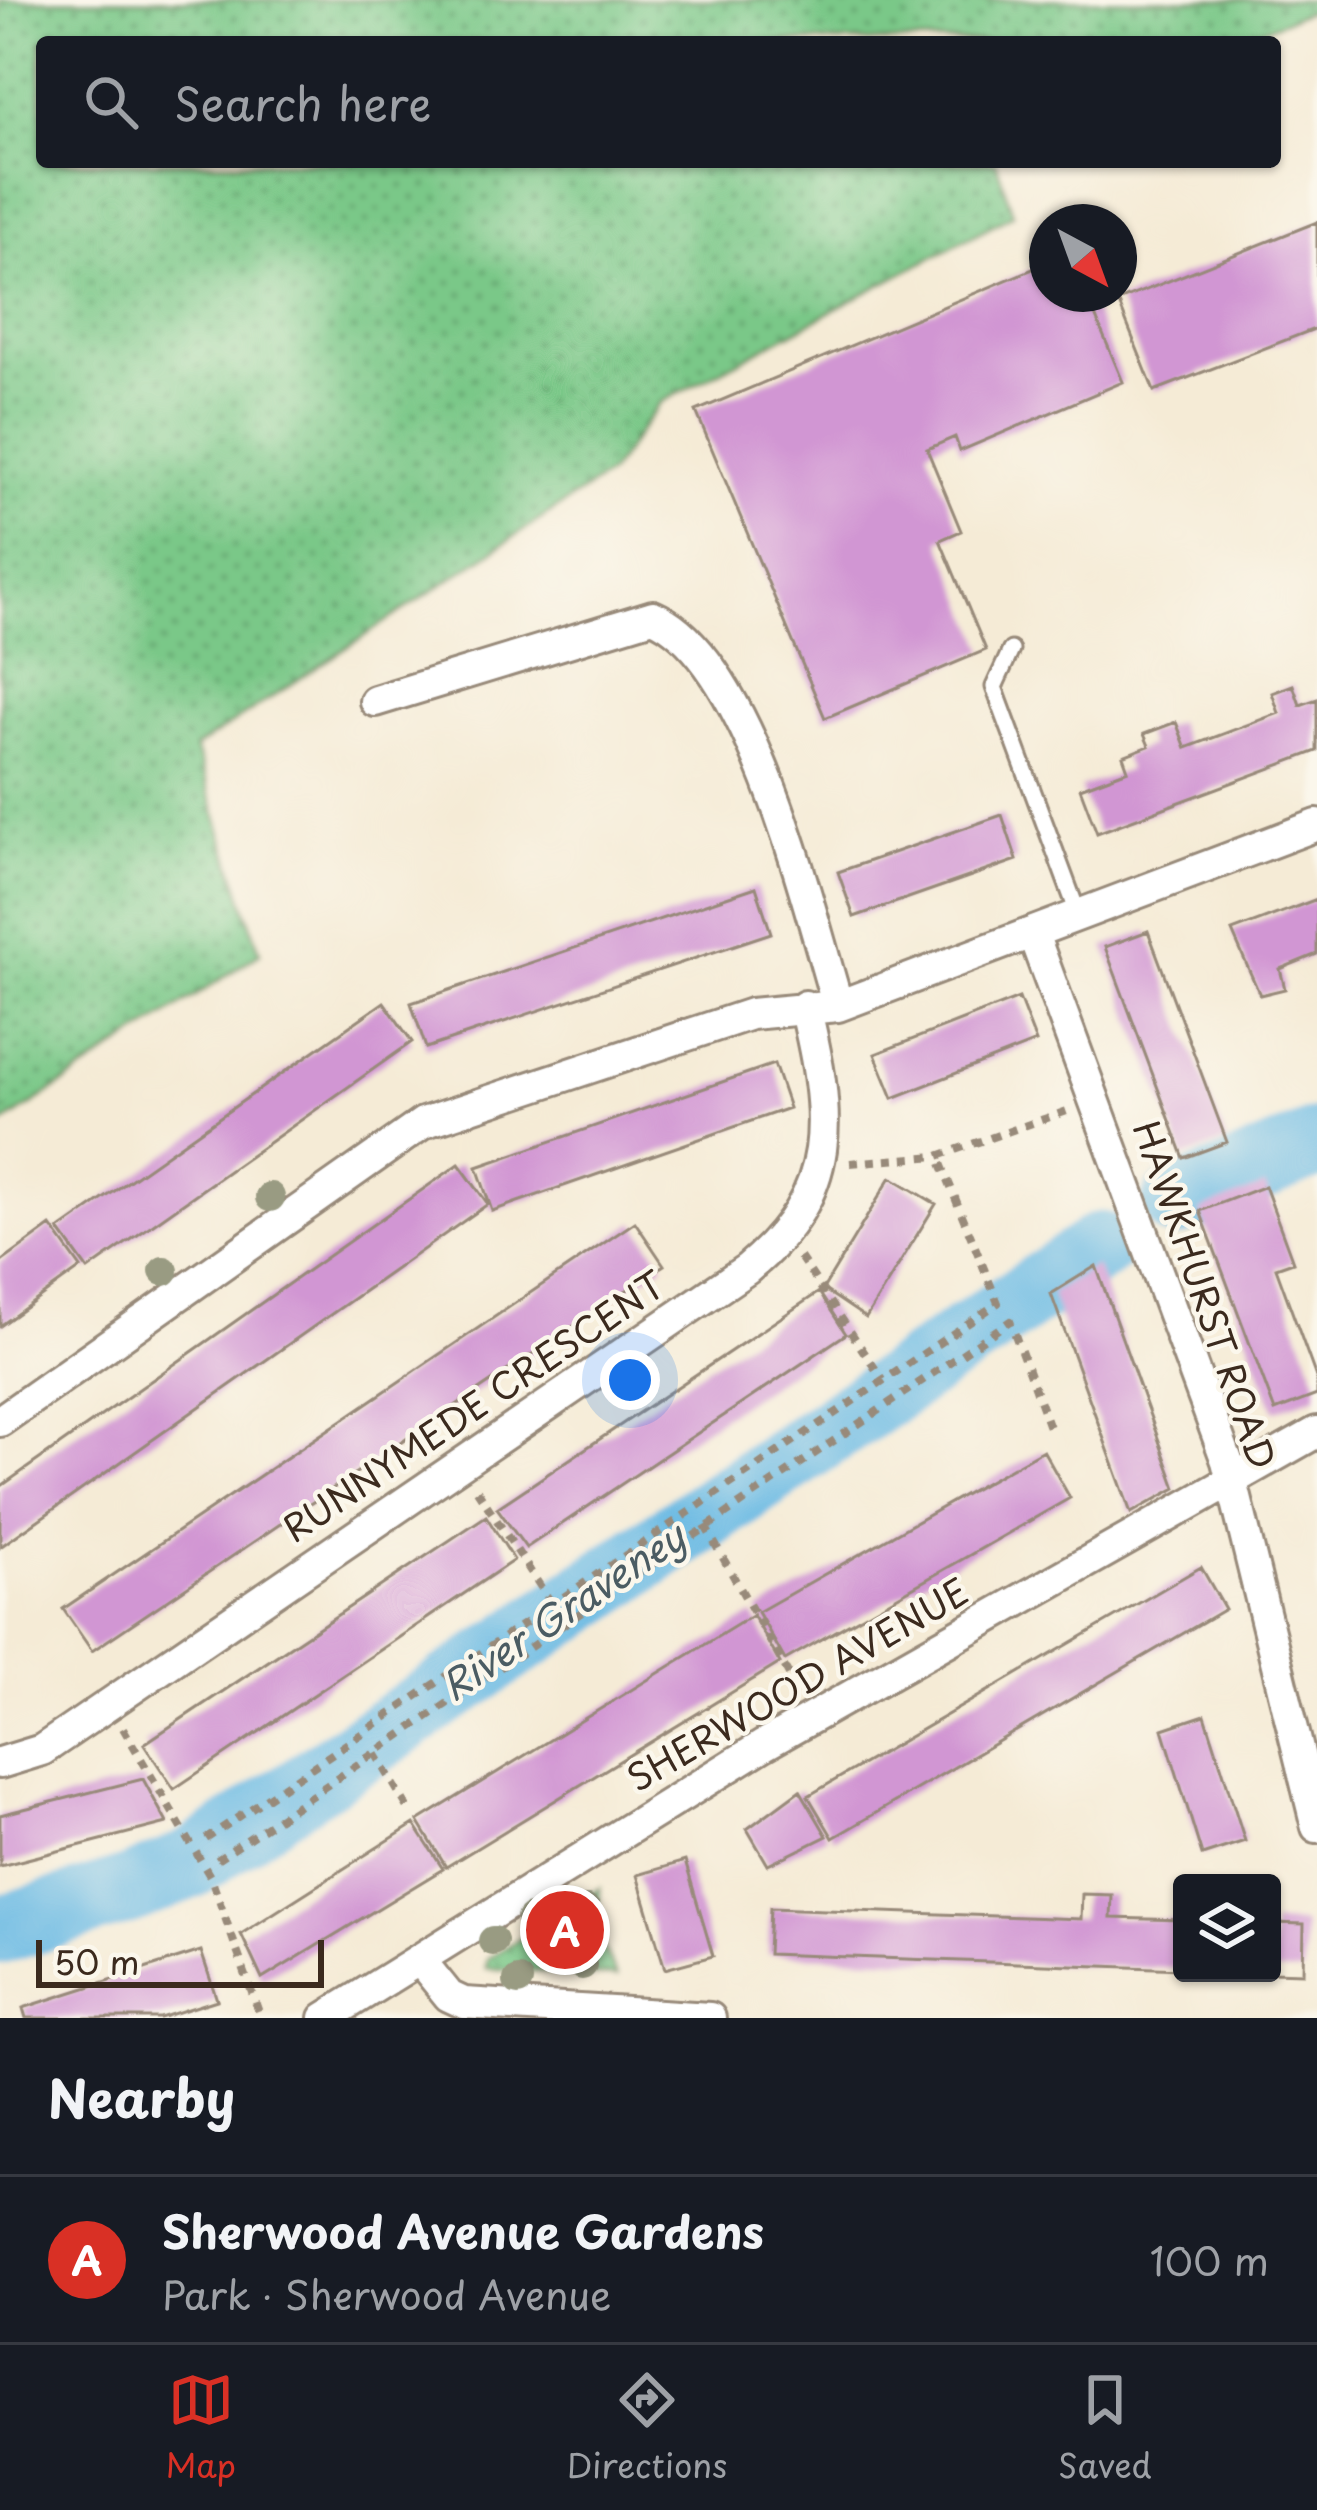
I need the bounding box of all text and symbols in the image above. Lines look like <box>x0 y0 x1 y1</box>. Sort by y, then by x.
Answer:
search box <box>36 36 1281 168</box>
text: Search here <box>174 68 431 136</box>
icon: search <box>78 69 144 135</box>
north arrow <box>1029 204 1137 312</box>
street label: HAWKHURST ROAD <box>1121 1113 1291 1476</box>
street label: RUNNYMEDE CRESCENT <box>271 1257 675 1554</box>
your location <box>600 1350 660 1410</box>
water label: River Graveney <box>427 1505 698 1714</box>
street label: SHERWOOD AVENUE <box>616 1563 978 1803</box>
map controls <box>1173 1874 1281 1982</box>
button: layers <box>1173 1874 1281 1982</box>
pin: A <box>526 1885 604 1975</box>
scale bar <box>36 1934 324 1987</box>
text: 50 m <box>54 1936 140 1986</box>
text: Nearby <box>48 2058 235 2135</box>
text: Sherwood Avenue Gardens <box>162 2196 764 2264</box>
text: A <box>72 2230 102 2289</box>
text: 100 m <box>1150 2230 1269 2289</box>
text: Park · Sherwood Avenue <box>162 2264 611 2323</box>
tab: Map <box>165 2367 236 2489</box>
tab: Directions <box>567 2367 727 2489</box>
tab: Saved <box>1058 2367 1152 2489</box>

